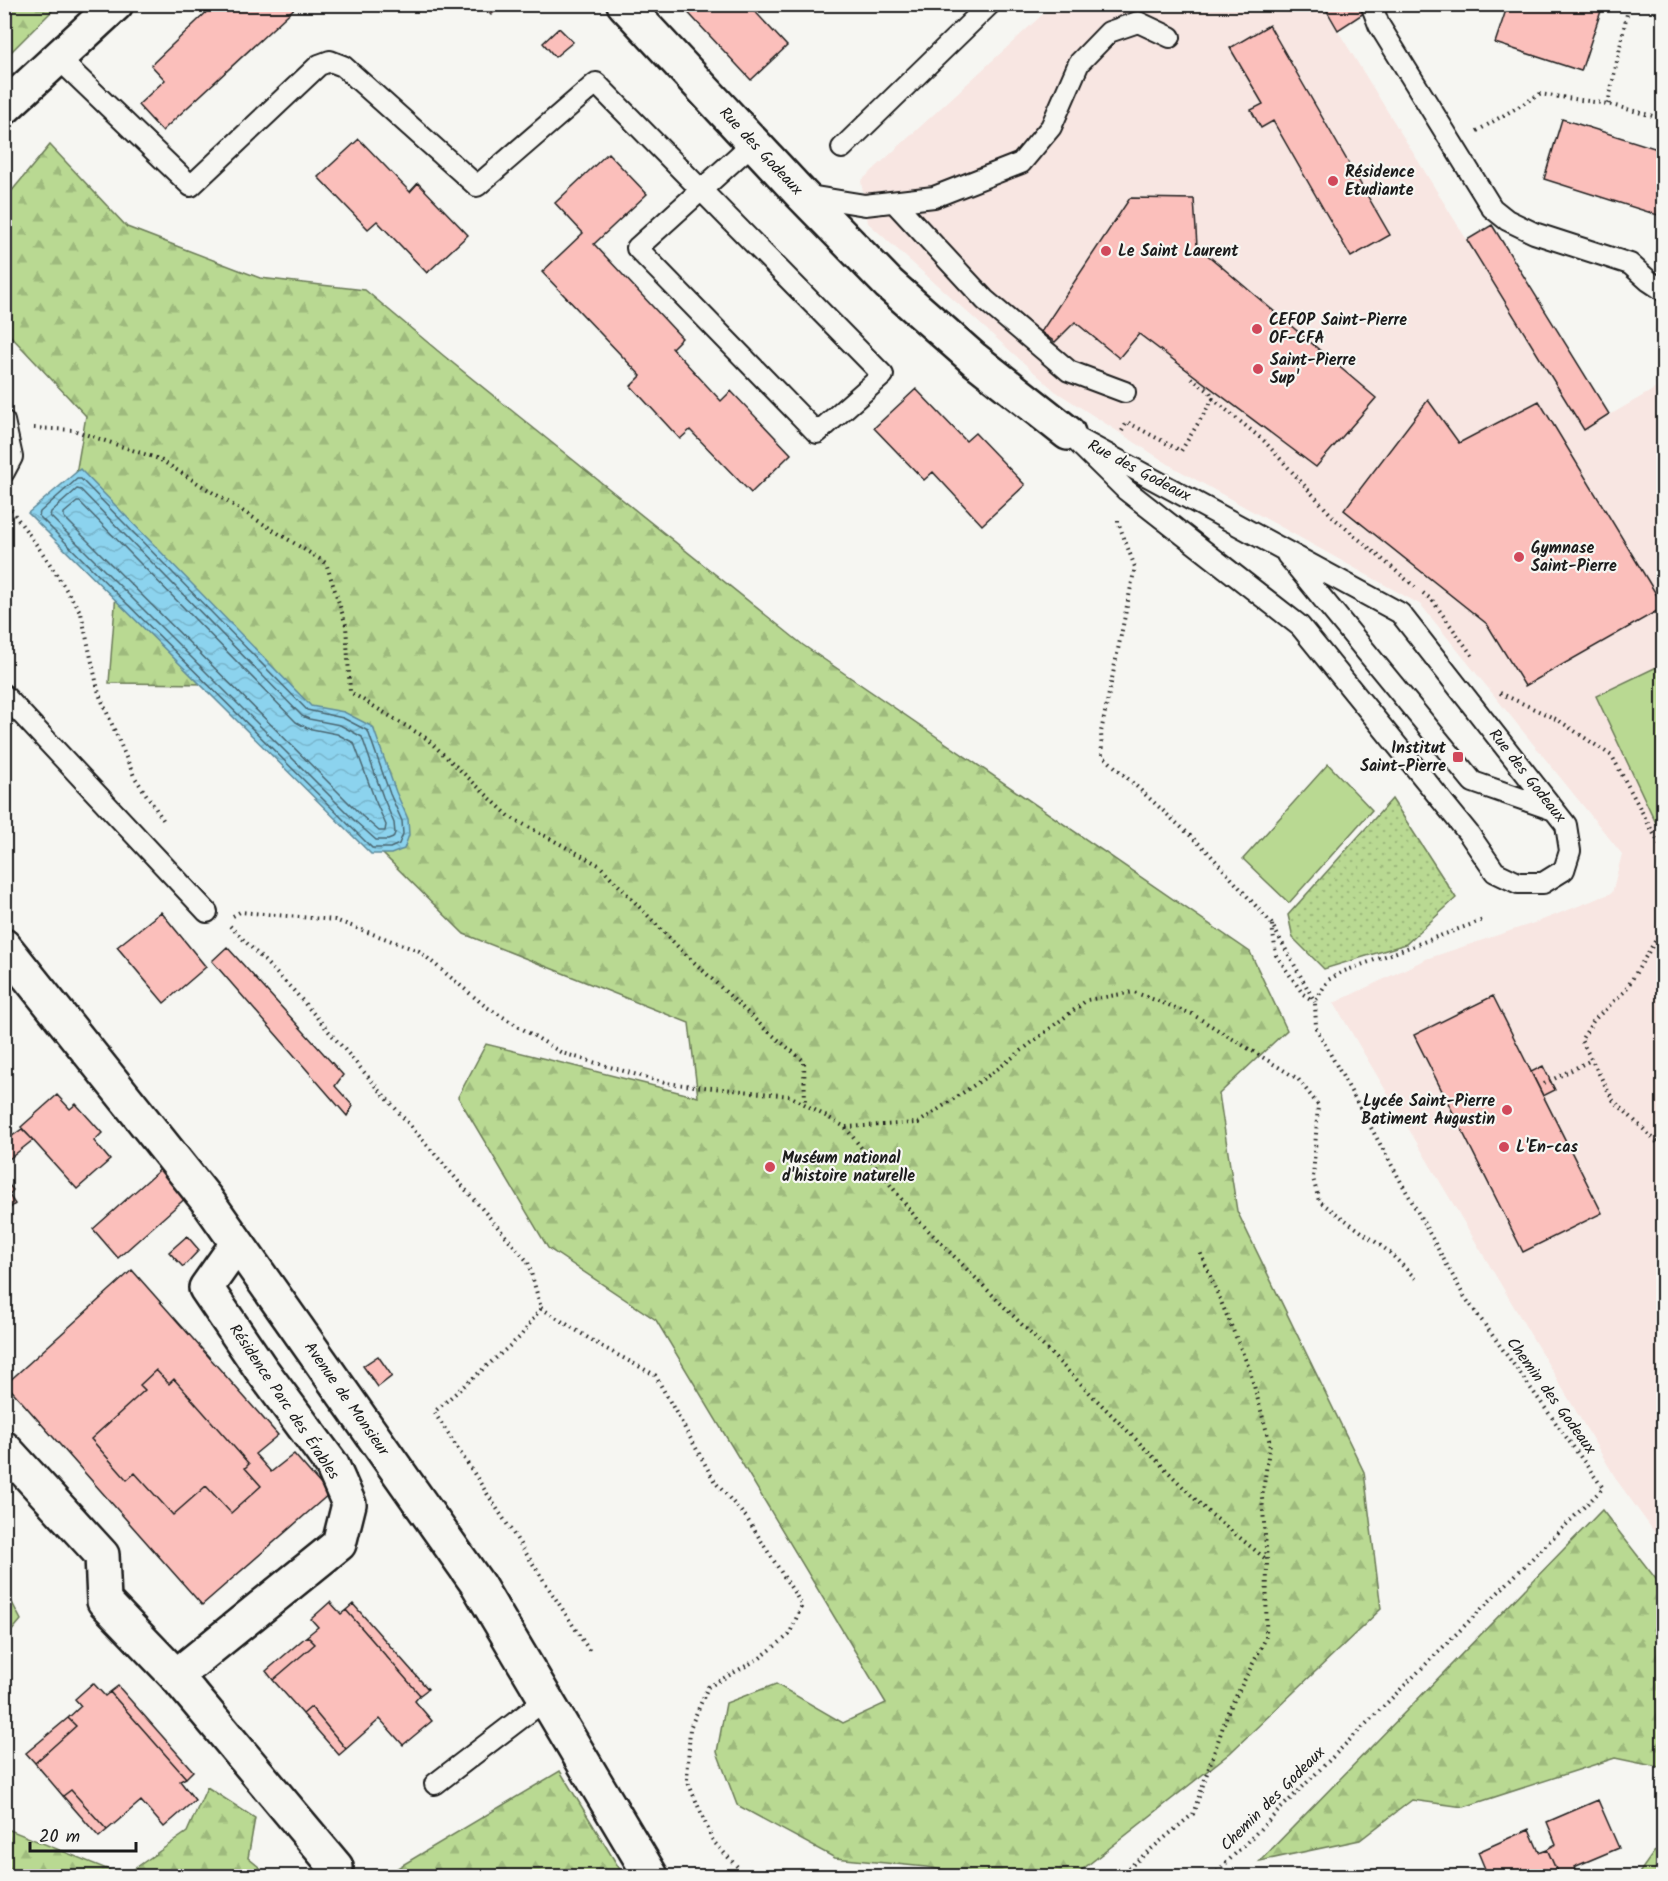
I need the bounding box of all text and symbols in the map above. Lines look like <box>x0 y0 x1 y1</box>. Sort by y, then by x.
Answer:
street label: Rue des Godeaux <box>713 101 810 202</box>
place label: Résidence Etudiante <box>1345 160 1415 203</box>
marker: Résidence Etudiante <box>1326 174 1340 188</box>
place label: Le Saint Laurent <box>1118 239 1239 264</box>
marker: Le Saint Laurent <box>1099 244 1113 258</box>
place label: CEFOP Saint-Pierre OF-CFA <box>1269 308 1407 351</box>
marker: CEFOP Saint-Pierre OF-CFA <box>1250 322 1264 336</box>
place label: Saint-Pierre Sup' <box>1270 348 1356 391</box>
marker: Saint-Pierre Sup' <box>1251 362 1265 376</box>
street label: Rue des Godeaux <box>1083 433 1196 509</box>
place label: Gymnase Saint-Pierre <box>1531 536 1617 579</box>
marker: Gymnase Saint-Pierre <box>1512 550 1526 564</box>
street label: Rue des Godeaux <box>1482 724 1572 829</box>
place label: Institut Saint-Pierre <box>1360 736 1447 779</box>
marker: Institut Saint-Pierre <box>1451 750 1465 764</box>
place label: Lycée Saint-Pierre Batiment Augustin <box>1361 1089 1495 1132</box>
marker: Lycée Saint-Pierre Batiment Augustin <box>1500 1103 1514 1117</box>
place label: L'En-cas <box>1516 1135 1578 1160</box>
marker: L'En-cas <box>1497 1140 1511 1154</box>
place label: Muséum national d'histoire naturelle <box>782 1146 915 1189</box>
marker: Muséum national d'histoire naturelle <box>763 1160 777 1174</box>
street label: Résidence Parc des Érables <box>222 1319 346 1485</box>
street label: Chemin des Godeaux <box>1500 1332 1603 1461</box>
street label: Avenue de Monsieur <box>298 1337 397 1462</box>
street label: Chemin des Godeaux <box>1215 1740 1332 1857</box>
scale bar <box>30 1815 136 1853</box>
text: 20 m <box>39 1823 80 1852</box>

